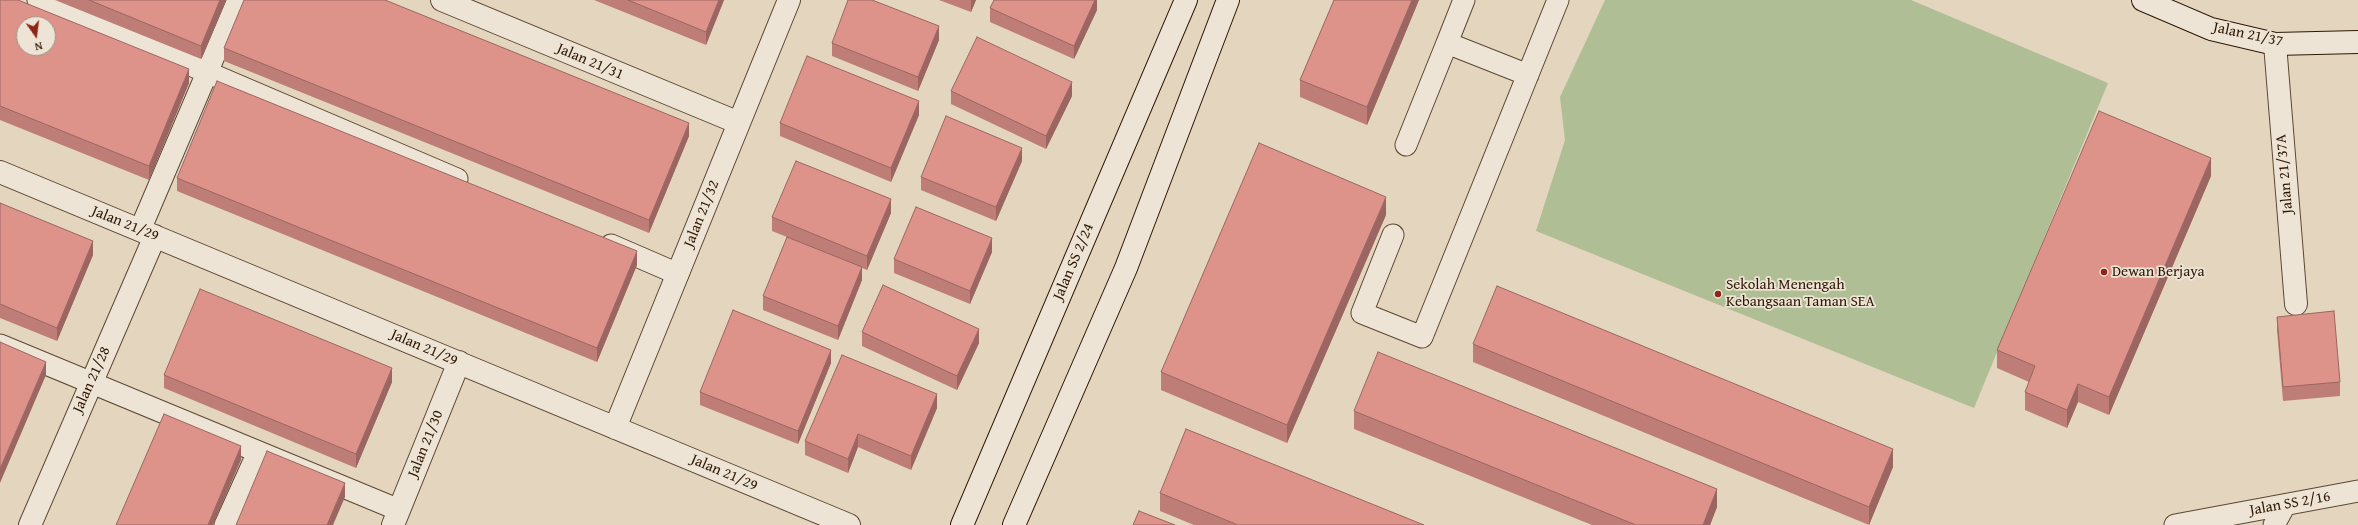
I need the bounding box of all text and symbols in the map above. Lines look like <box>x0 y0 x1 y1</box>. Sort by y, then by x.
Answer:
north arrow <box>16 16 56 56</box>
street label: Jalan 21/37 <box>2212 19 2284 51</box>
text: N <box>33 38 44 55</box>
street label: Jalan 21/31 <box>554 40 626 84</box>
street label: Jalan 21/37A <box>2273 133 2297 215</box>
street label: Jalan 21/32 <box>680 178 724 250</box>
street label: Jalan 21/29 <box>89 202 161 246</box>
street label: Jalan SS 2/24 <box>1050 221 1098 303</box>
place label: Dewan Berjaya <box>2112 263 2205 281</box>
marker: Dewan Berjaya <box>2099 267 2109 277</box>
place label: Sekolah Menengah Kebangsaan Taman SEA <box>1726 276 1875 311</box>
marker: Sekolah Menengah Kebangsaan Taman SEA <box>1713 289 1723 299</box>
street label: Jalan 21/29 <box>388 326 460 370</box>
street label: Jalan 21/28 <box>69 344 115 416</box>
street label: Jalan 21/30 <box>404 408 448 480</box>
street label: Jalan 21/29 <box>688 451 760 495</box>
street label: Jalan SS 2/16 <box>2248 488 2332 520</box>

